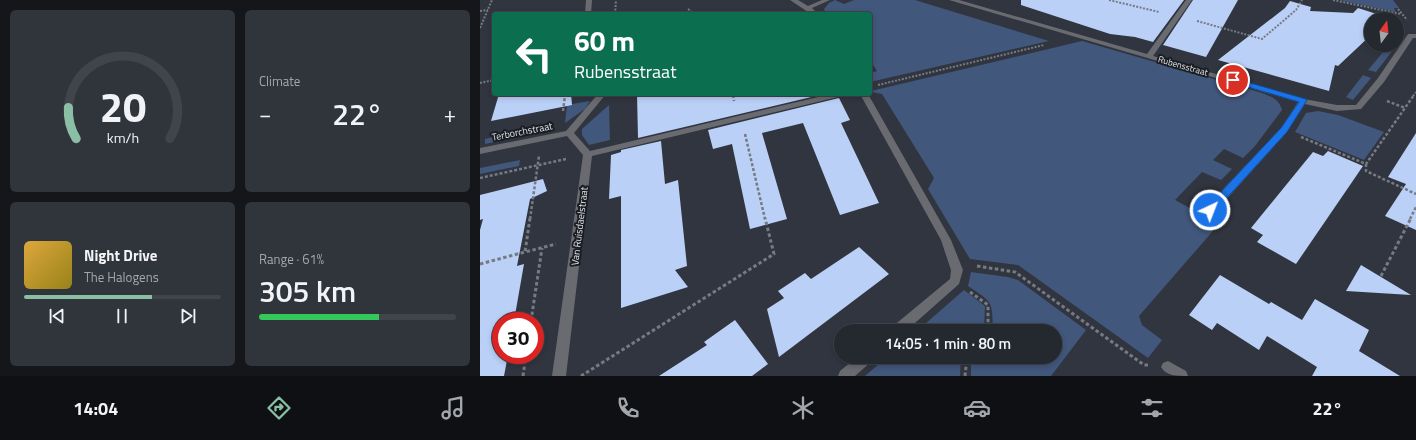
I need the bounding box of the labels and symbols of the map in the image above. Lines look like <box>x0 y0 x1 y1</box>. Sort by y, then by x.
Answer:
north arrow <box>1364 12 1404 52</box>
street label: Rubensstraat <box>1157 52 1210 79</box>
pin <box>1216 63 1250 97</box>
street label: Terborchstraat <box>490 118 554 145</box>
street label: Van Ruisdaelstraat <box>567 185 592 266</box>
position arrow <box>1189 189 1231 231</box>
speed limit sign: 30 <box>492 312 544 364</box>

